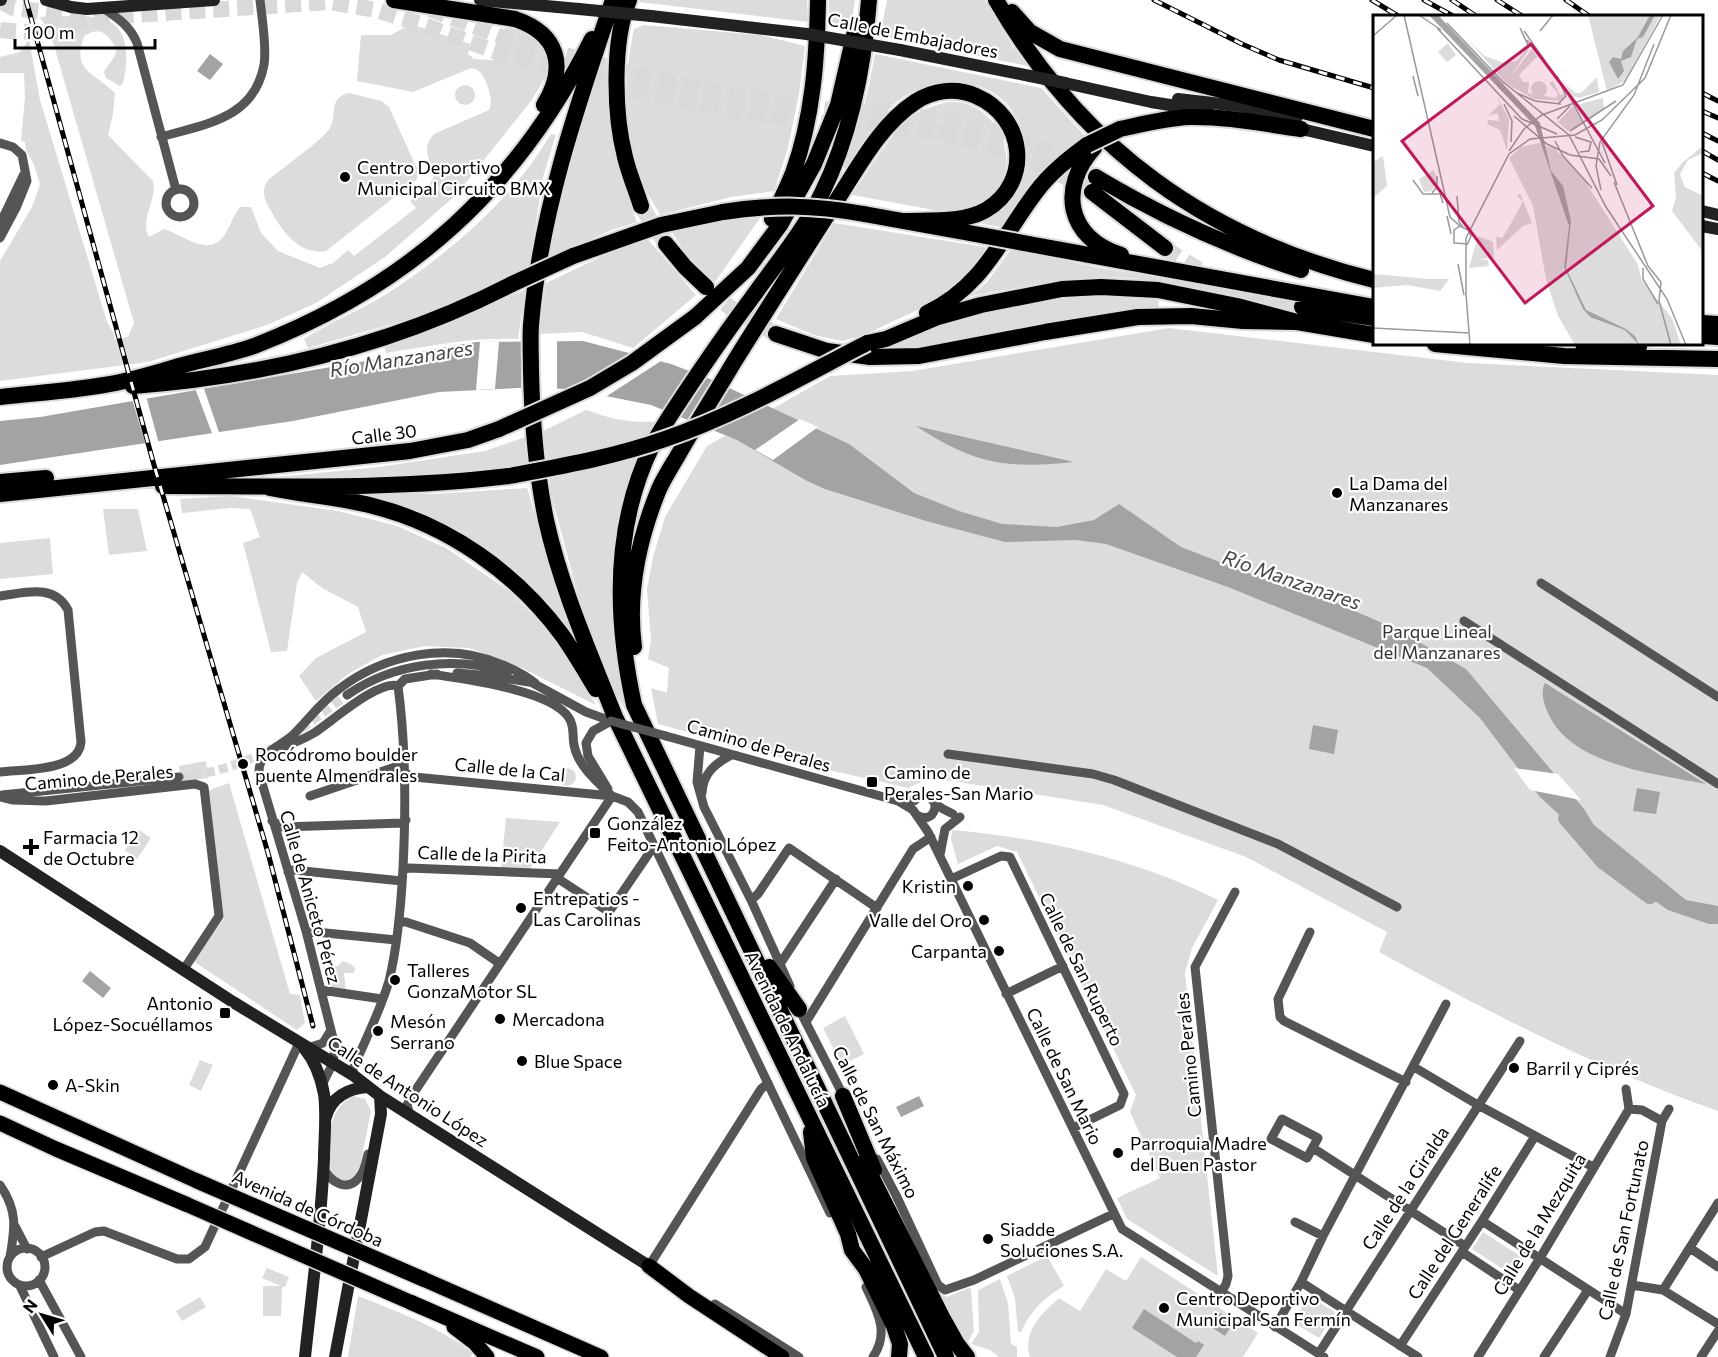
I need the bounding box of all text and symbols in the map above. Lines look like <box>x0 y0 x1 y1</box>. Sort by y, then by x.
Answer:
street label: Calle de Embajadores <box>826 8 1000 62</box>
scale bar <box>15 12 154 50</box>
inset map <box>1373 15 1703 345</box>
text: 100 m <box>24 21 74 43</box>
place label: Centro Deportivo Municipal Circuito BMX <box>357 156 551 199</box>
marker: Centro Deportivo Municipal Circuito BMX <box>338 170 352 184</box>
water label: Río Manzanares <box>328 335 474 381</box>
street label: Calle 30 <box>350 419 418 449</box>
place label: La Dama del Manzanares <box>1349 472 1448 515</box>
marker: La Dama del Manzanares <box>1330 486 1344 500</box>
water label: Río Manzanares <box>1220 544 1364 614</box>
park label: Parque Lineal del Manzanares <box>1373 620 1501 663</box>
street label: Camino de Perales <box>684 714 834 776</box>
place label: Rocódromo boulder puente Almendrales <box>255 743 418 786</box>
street label: Calle de la Cal <box>454 752 566 786</box>
marker: Rocódromo boulder puente Almendrales <box>236 757 250 771</box>
street label: Camino de Perales <box>24 760 174 794</box>
place label: Camino de Perales-San Mario <box>884 761 1034 804</box>
marker: Camino de Perales-San Mario <box>865 775 879 789</box>
street label: Calle de Aniceto Pérez <box>276 807 346 987</box>
place label: González Feito-Antonio López <box>607 812 776 855</box>
place label: Farmacia 12 de Octubre <box>43 826 139 869</box>
marker: González Feito-Antonio López <box>588 826 602 840</box>
marker: Farmacia 12 de Octubre <box>24 840 38 854</box>
street label: Calle de la Pirita <box>417 841 547 867</box>
place label: Kristin <box>902 875 956 897</box>
marker: Kristin <box>961 879 975 893</box>
place label: Entrepatios - Las Carolinas <box>533 887 641 930</box>
street label: Calle de San Ruperto <box>1035 889 1129 1049</box>
marker: Entrepatios - Las Carolinas <box>514 901 528 915</box>
place label: Valle del Oro <box>869 909 972 931</box>
marker: Valle del Oro <box>977 913 991 927</box>
place label: Carpanta <box>911 940 987 962</box>
marker: Carpanta <box>992 944 1006 958</box>
street label: Avenida de Andalucía <box>740 947 836 1111</box>
place label: Talleres GonzaMotor SL <box>407 959 537 1002</box>
marker: Talleres GonzaMotor SL <box>388 973 402 987</box>
street label: Camino Perales <box>1170 991 1206 1119</box>
place label: Antonio López-Socuéllamos <box>52 992 213 1035</box>
street label: Calle de San Mario <box>1022 1004 1108 1148</box>
marker: Antonio López-Socuéllamos <box>218 1006 232 1020</box>
place label: Mercadona <box>512 1008 605 1030</box>
place label: Mesón Serrano <box>390 1010 455 1053</box>
marker: Mercadona <box>493 1012 507 1026</box>
marker: Mesón Serrano <box>371 1024 385 1038</box>
street label: Calle de Antonio López <box>324 1031 493 1151</box>
street label: Calle de San Máximo <box>828 1042 924 1202</box>
place label: Blue Space <box>534 1050 622 1072</box>
marker: Blue Space <box>515 1054 529 1068</box>
place label: Barril y Ciprés <box>1526 1057 1639 1079</box>
marker: Barril y Ciprés <box>1507 1061 1521 1075</box>
place label: A-Skin <box>65 1074 120 1096</box>
marker: A-Skin <box>46 1078 60 1092</box>
street label: Calle de la Giralda <box>1357 1122 1453 1254</box>
place label: Parroquia Madre del Buen Pastor <box>1130 1132 1267 1175</box>
street label: Calle de San Fortunato <box>1593 1138 1653 1322</box>
marker: Parroquia Madre del Buen Pastor <box>1111 1146 1125 1160</box>
street label: Calle de la Mezquita <box>1488 1149 1590 1299</box>
street label: Calle del Generalife <box>1402 1161 1506 1303</box>
street label: Avenida de Córdoba <box>229 1165 387 1251</box>
place label: Siadde Soluciones S.A. <box>1000 1218 1123 1261</box>
marker: Siadde Soluciones S.A. <box>981 1232 995 1246</box>
north arrow <box>12 1285 72 1345</box>
place label: Centro Deportivo Municipal San Fermín <box>1176 1287 1351 1330</box>
text: N <box>18 1295 41 1316</box>
marker: Centro Deportivo Municipal San Fermín <box>1157 1301 1171 1315</box>

